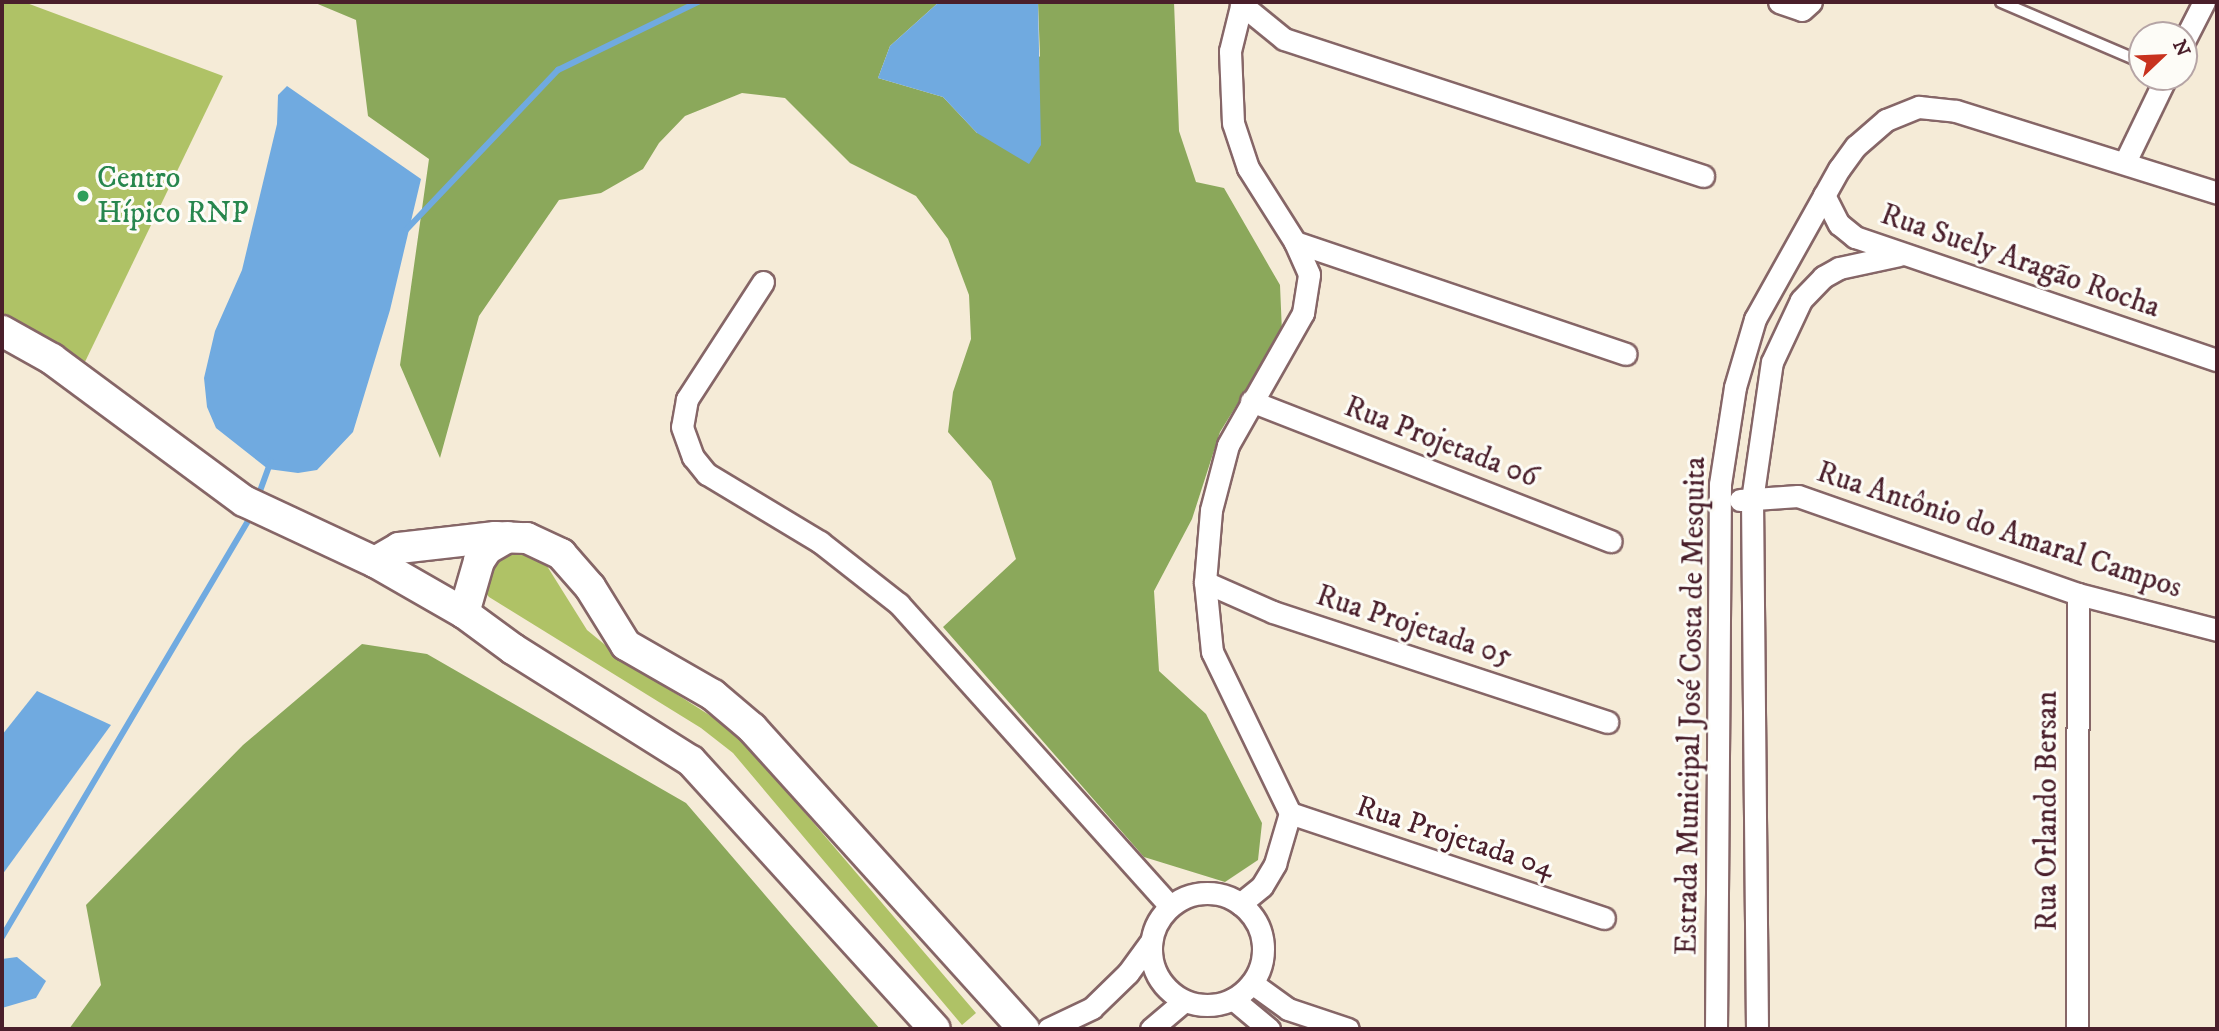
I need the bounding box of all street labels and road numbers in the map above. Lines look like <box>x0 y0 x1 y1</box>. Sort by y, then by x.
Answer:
street label: Rua Suely Aragão Rocha <box>1876 197 2164 327</box>
street label: Rua Projetada 06 <box>1339 390 1543 496</box>
street label: Rua Antônio do Amaral Campos <box>1812 455 2186 607</box>
street label: Estrada Municipal José Costa de Mesquita <box>1670 457 1714 955</box>
street label: Rua Projetada 05 <box>1311 578 1517 676</box>
street label: Rua Orlando Bersan <box>2030 691 2066 931</box>
street label: Rua Projetada 04 <box>1351 789 1559 887</box>

